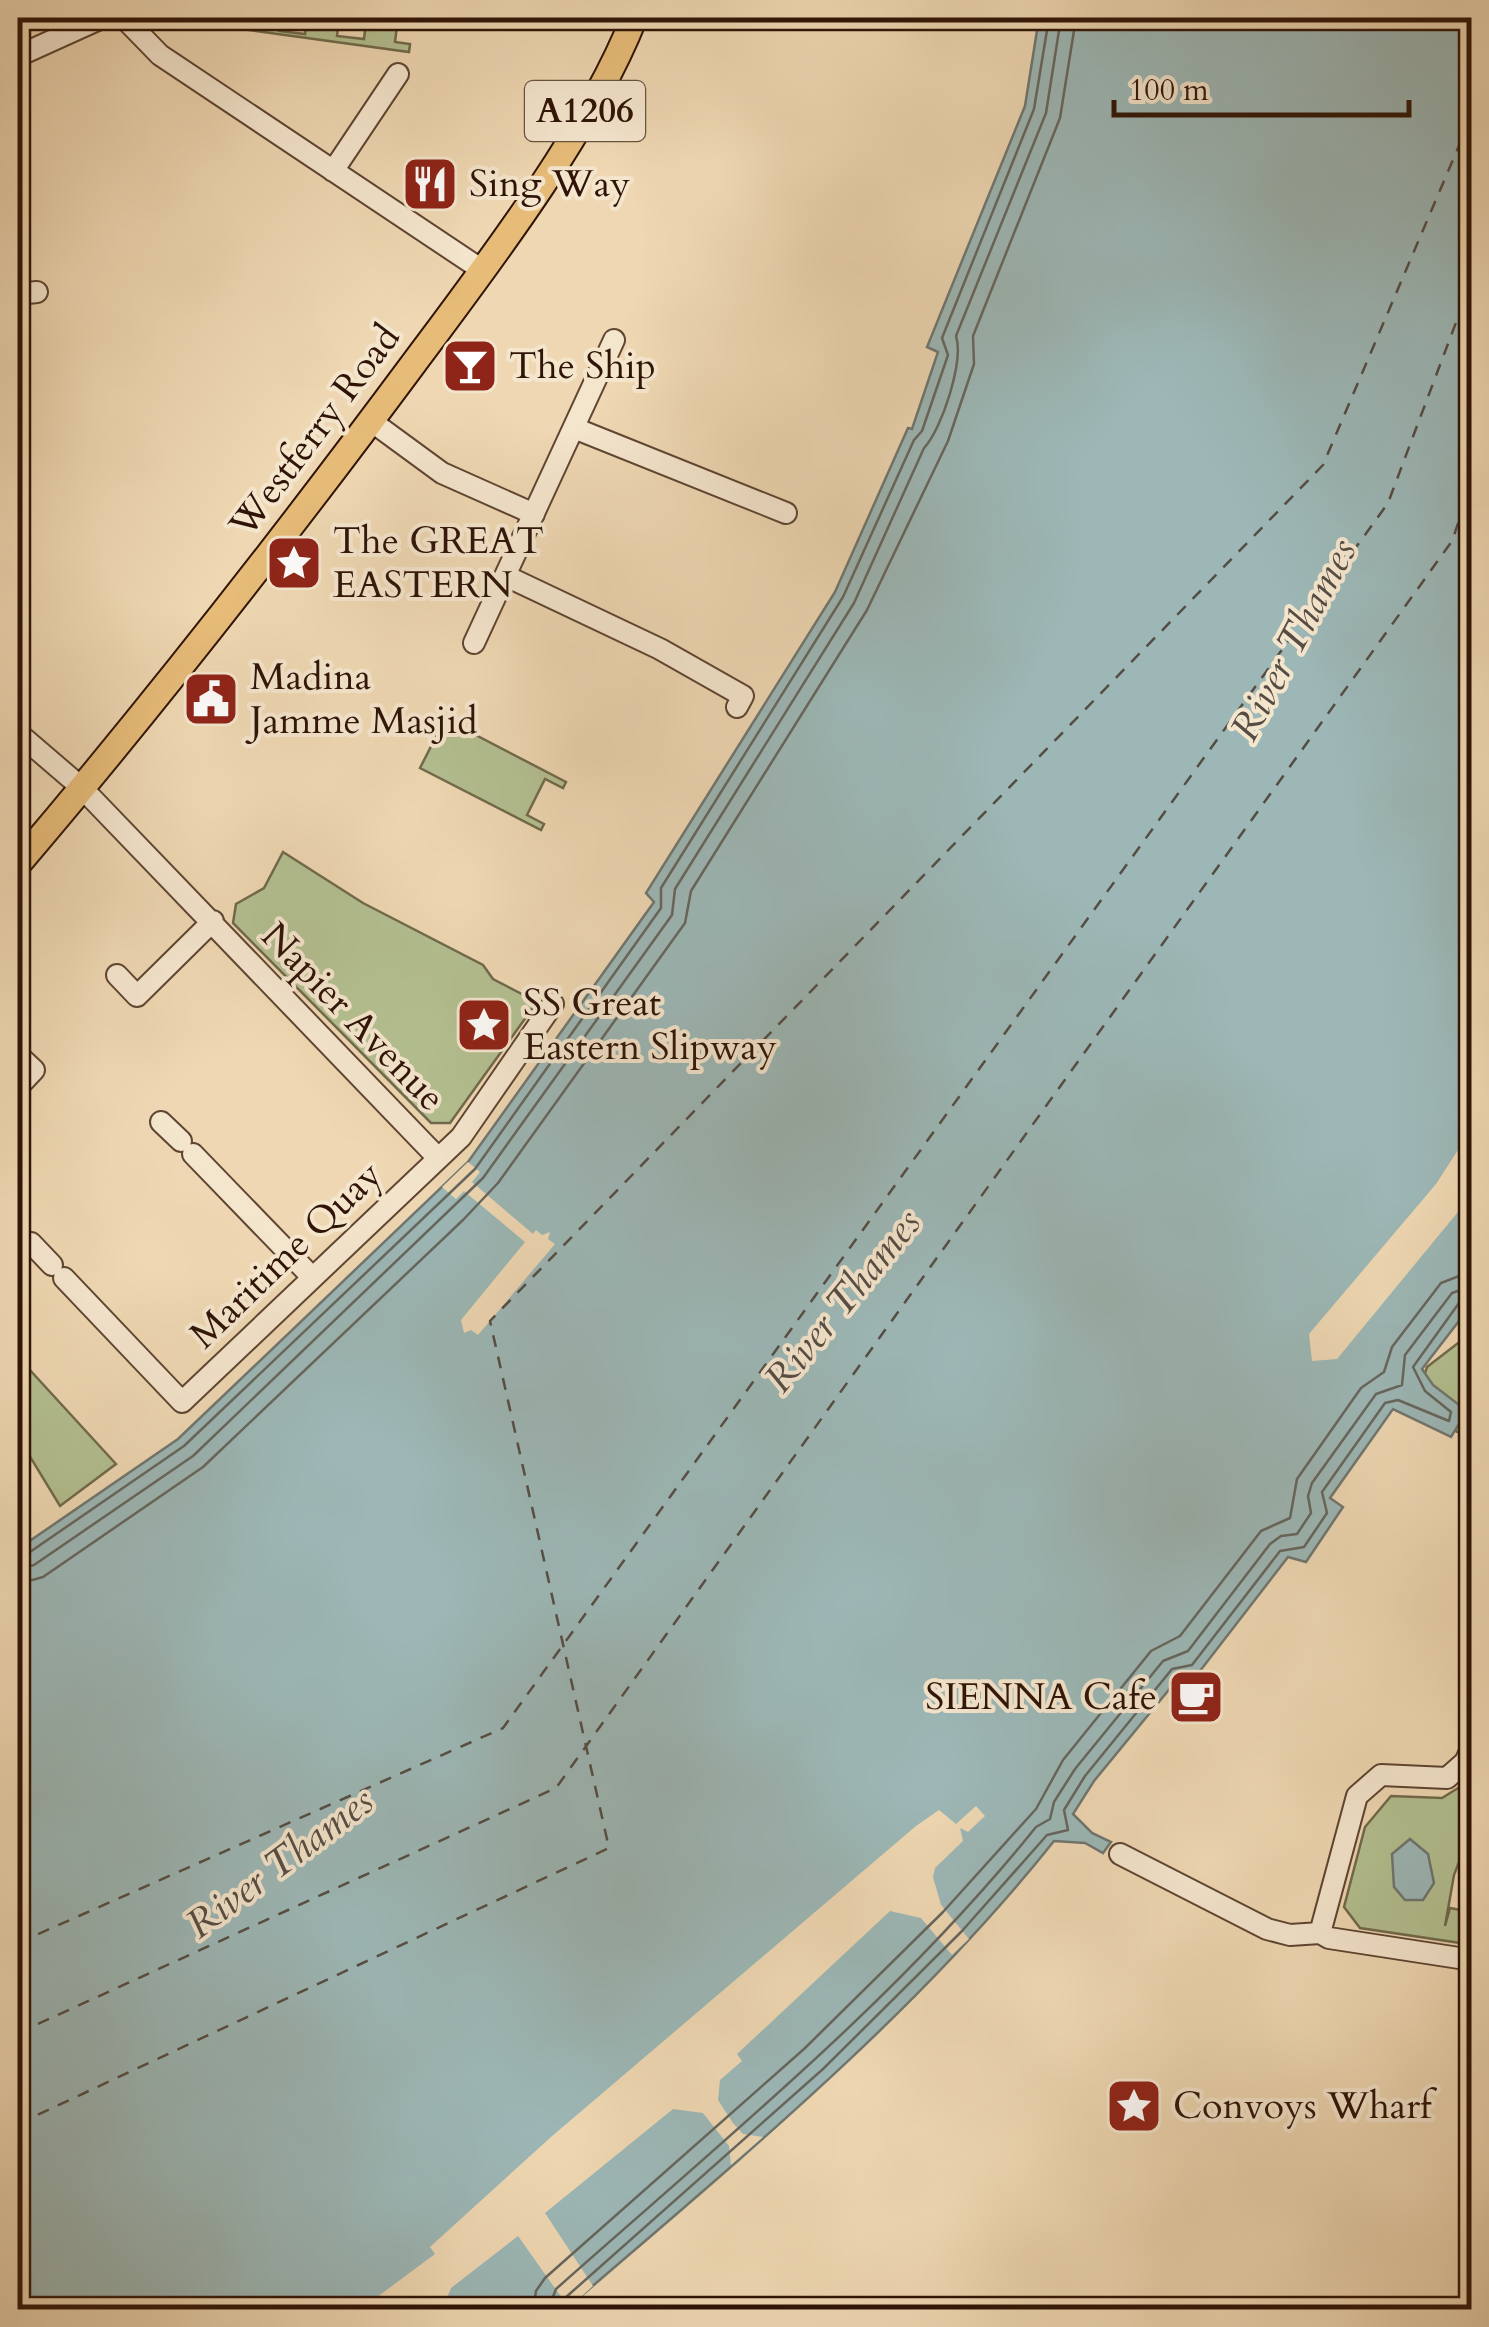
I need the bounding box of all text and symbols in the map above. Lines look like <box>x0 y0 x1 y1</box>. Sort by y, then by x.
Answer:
scale bar <box>1114 55 1409 117</box>
text: 100 m <box>1129 70 1209 111</box>
road number: A1206 <box>525 81 645 141</box>
restaurant icon: Sing Way <box>400 154 460 214</box>
place label: Sing Way <box>469 158 630 210</box>
street label: Westferry Road <box>217 314 412 549</box>
bar icon: The Ship <box>440 336 500 396</box>
place label: The Ship <box>509 340 656 392</box>
place label: The GREAT EASTERN <box>333 515 544 611</box>
water label: River Thames <box>1218 529 1371 751</box>
place icon: The GREAT EASTERN <box>264 533 324 593</box>
place label: Madina Jamme Masjid <box>245 651 478 747</box>
public building icon: Madina Jamme Masjid <box>181 669 241 729</box>
street label: Napier Avenue <box>249 911 457 1123</box>
place label: SS Great Eastern Slipway <box>523 977 777 1073</box>
place icon: SS Great Eastern Slipway <box>454 995 514 1055</box>
street label: Maritime Quay <box>178 1150 394 1360</box>
water label: River Thames <box>752 1197 934 1404</box>
cafe icon: SIENNA Cafe <box>1166 1667 1226 1727</box>
place label: SIENNA Cafe <box>925 1671 1157 1723</box>
water label: River Thames <box>175 1774 385 1952</box>
place icon: Convoys Wharf <box>1104 2076 1164 2136</box>
place label: Convoys Wharf <box>1173 2080 1438 2132</box>

